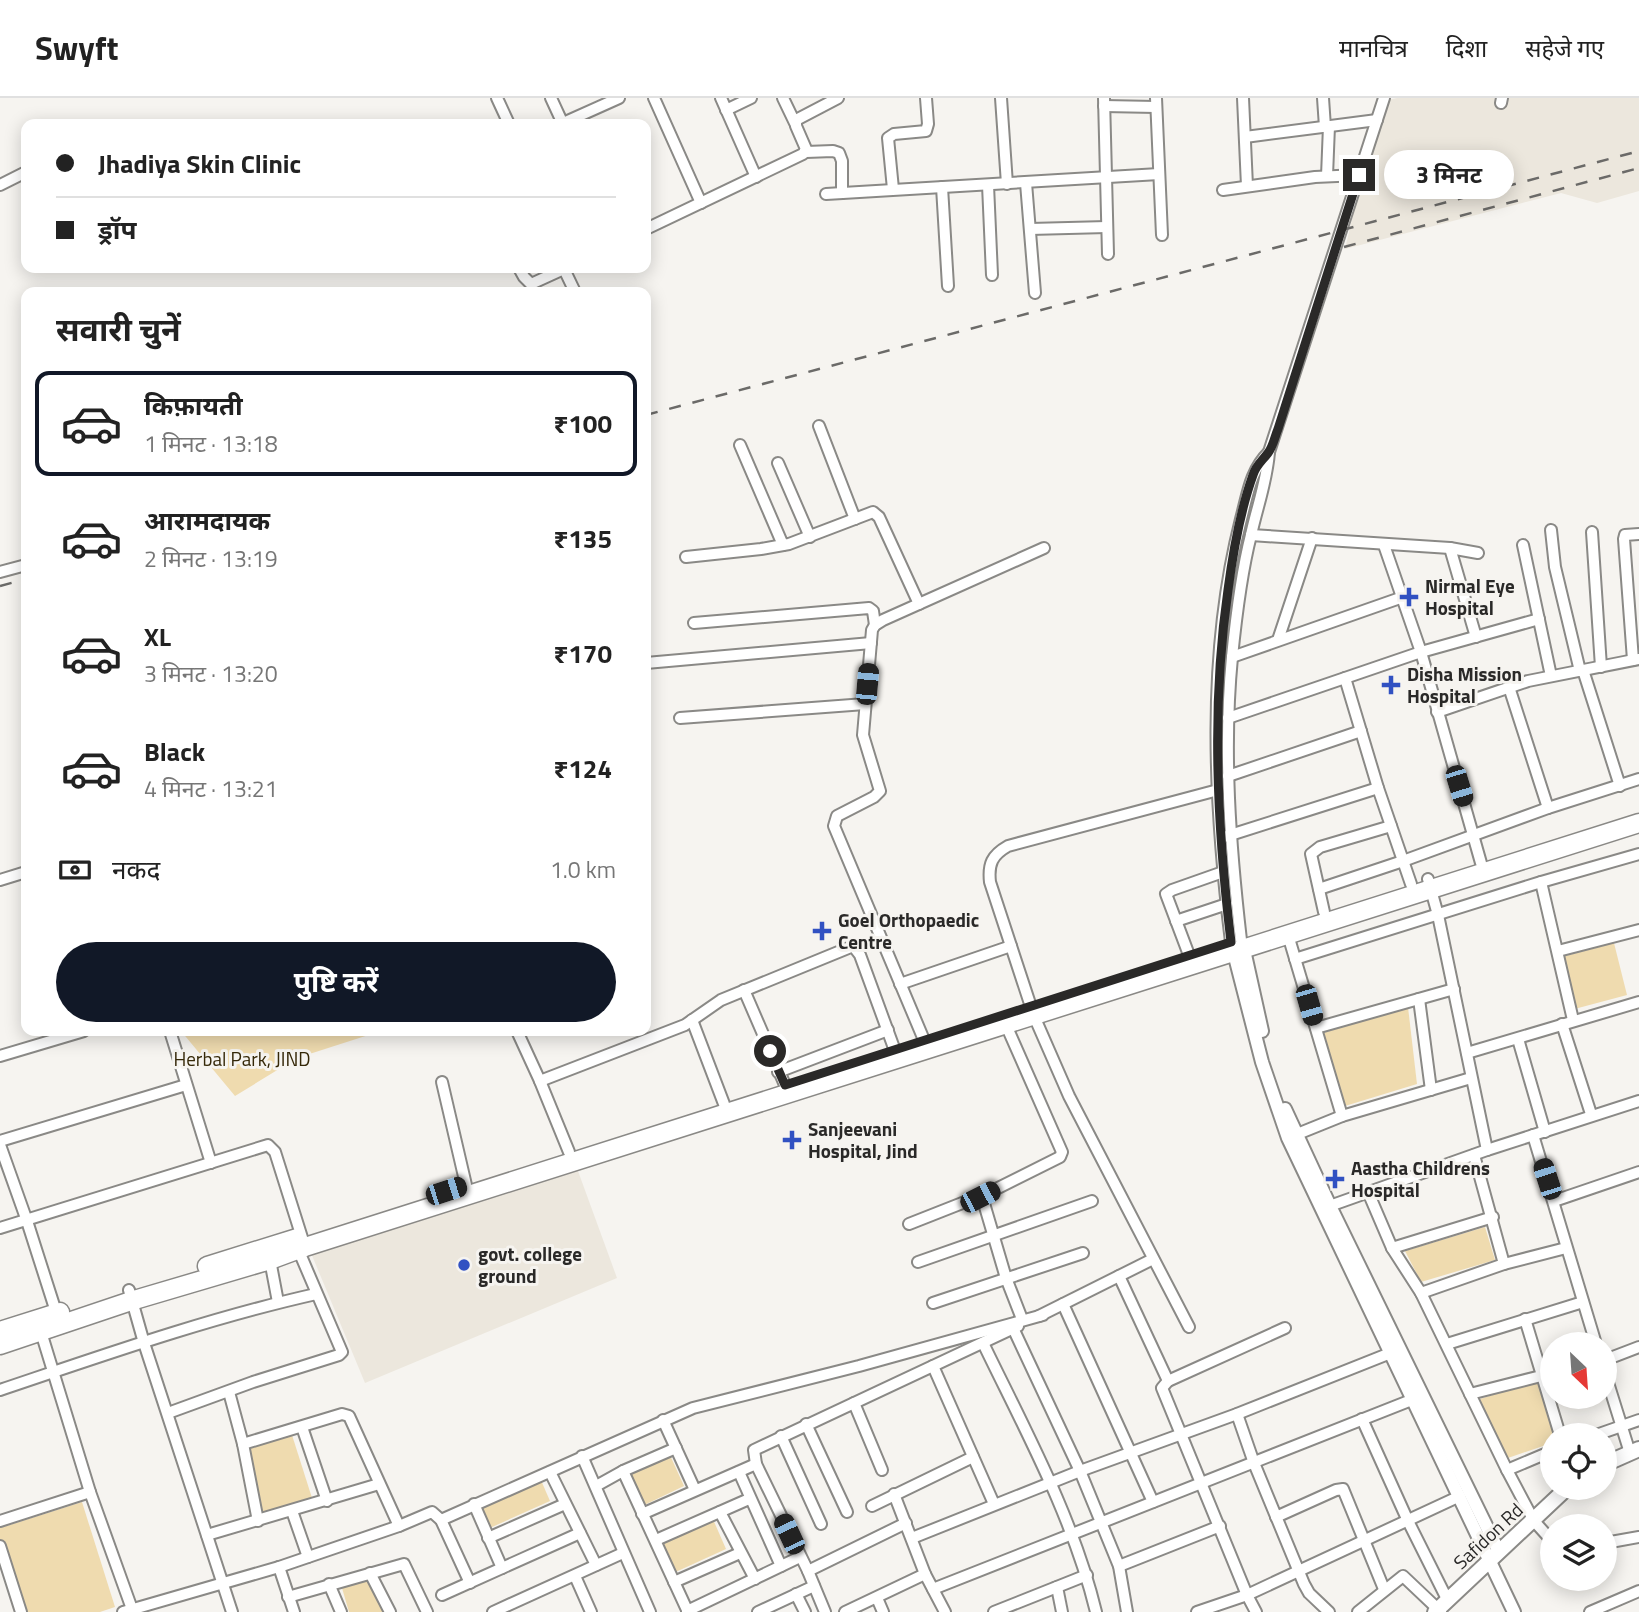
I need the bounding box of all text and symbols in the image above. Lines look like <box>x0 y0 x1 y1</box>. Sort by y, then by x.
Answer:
text: Swyft <box>35 23 119 73</box>
text: मानचित्र <box>1339 30 1408 66</box>
text: दिशा <box>1446 30 1487 66</box>
text: सहेजे गए <box>1525 30 1604 66</box>
text: Jhadiya Skin Clinic <box>98 144 301 183</box>
callout: 3 मिनट <box>1384 150 1513 200</box>
text: 3 मिनट <box>1416 157 1482 192</box>
route end <box>1343 159 1375 191</box>
text: ड्रॉप <box>98 210 136 249</box>
text: सवारी चुनें <box>56 305 181 353</box>
text: किफ़ायती <box>144 386 243 425</box>
icon: car <box>60 392 123 455</box>
text: ₹100 <box>553 404 612 443</box>
text: 1 मिनट · 13:18 <box>144 426 278 461</box>
text: आरामदायक <box>144 501 270 540</box>
icon: car <box>60 507 123 570</box>
text: ₹135 <box>553 519 612 558</box>
text: 2 मिनट · 13:19 <box>144 541 278 576</box>
place label: Nirmal Eye Hospital <box>1425 571 1515 622</box>
marker: Nirmal Eye Hospital <box>1399 587 1419 607</box>
text: XL <box>144 617 171 656</box>
icon: car <box>60 622 123 685</box>
text: ₹170 <box>553 634 612 673</box>
text: 3 मिनट · 13:20 <box>144 656 278 691</box>
place label: Disha Mission Hospital <box>1407 659 1522 710</box>
car <box>855 662 880 706</box>
marker: Disha Mission Hospital <box>1381 675 1401 695</box>
text: Black <box>144 732 205 771</box>
icon: car <box>60 737 123 800</box>
text: ₹124 <box>553 749 612 788</box>
car <box>1443 763 1476 809</box>
text: 4 मिनट · 13:21 <box>144 771 278 806</box>
text: नकद <box>112 850 160 889</box>
icon: cash <box>56 851 94 889</box>
text: 1.0 km <box>550 852 616 887</box>
place label: Goel Orthopaedic Centre <box>838 905 979 956</box>
marker: Goel Orthopaedic Centre <box>812 921 832 941</box>
button: पुष्टि करें <box>56 942 616 1022</box>
car <box>1294 982 1325 1028</box>
route start <box>754 1035 786 1067</box>
park label: Herbal Park, JIND <box>173 1044 311 1073</box>
place label: Sanjeevani Hospital, Jind <box>808 1114 918 1165</box>
marker: Sanjeevani Hospital, Jind <box>782 1130 802 1150</box>
place label: Aastha Childrens Hospital <box>1351 1153 1490 1204</box>
car <box>1531 1156 1564 1202</box>
marker: Aastha Childrens Hospital <box>1325 1169 1345 1189</box>
car <box>423 1175 470 1207</box>
car <box>957 1178 1004 1216</box>
place label: govt. college ground <box>478 1239 582 1290</box>
marker: govt. college ground <box>456 1257 472 1273</box>
north arrow <box>1540 1332 1617 1409</box>
map controls <box>1540 1332 1617 1591</box>
button: locate <box>1540 1423 1617 1500</box>
street label: Safidon Rd <box>1446 1496 1529 1576</box>
car <box>771 1511 808 1557</box>
button: layers <box>1540 1514 1617 1591</box>

